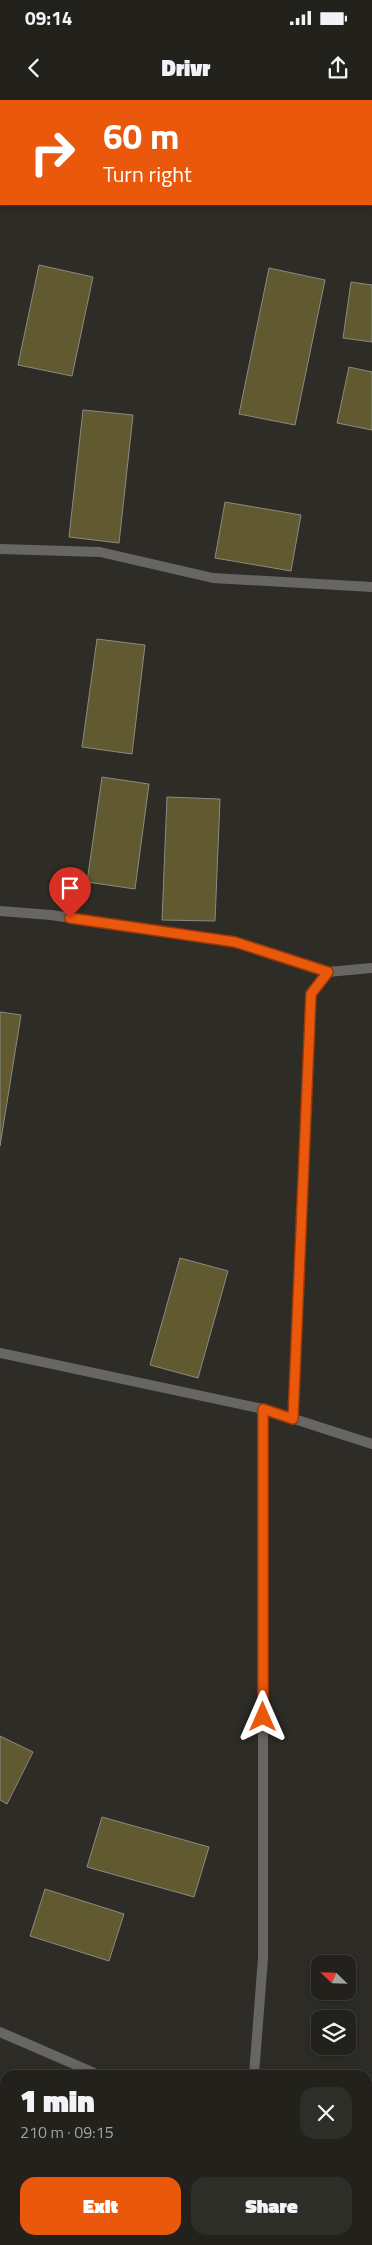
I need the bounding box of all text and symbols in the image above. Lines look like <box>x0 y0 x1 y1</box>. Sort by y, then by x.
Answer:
text: 09:14 <box>25 3 72 32</box>
text: Drivr <box>162 51 210 85</box>
icon: back <box>20 54 48 82</box>
icon: share <box>324 54 352 82</box>
text: 60 m <box>103 109 179 163</box>
icon: right <box>20 120 85 185</box>
text: Turn right <box>103 157 192 191</box>
pin <box>49 867 91 918</box>
icon: arrive <box>56 874 84 902</box>
position arrow <box>236 1690 288 1742</box>
north arrow <box>311 1955 356 2000</box>
map controls <box>311 1955 356 2055</box>
button: layers <box>311 2010 356 2055</box>
text: 1 min <box>20 2078 95 2124</box>
button: close <box>300 2087 352 2139</box>
text: 210 m · 09:15 <box>20 2120 114 2144</box>
button: Exit <box>20 2177 181 2235</box>
button: Share <box>191 2177 352 2235</box>

